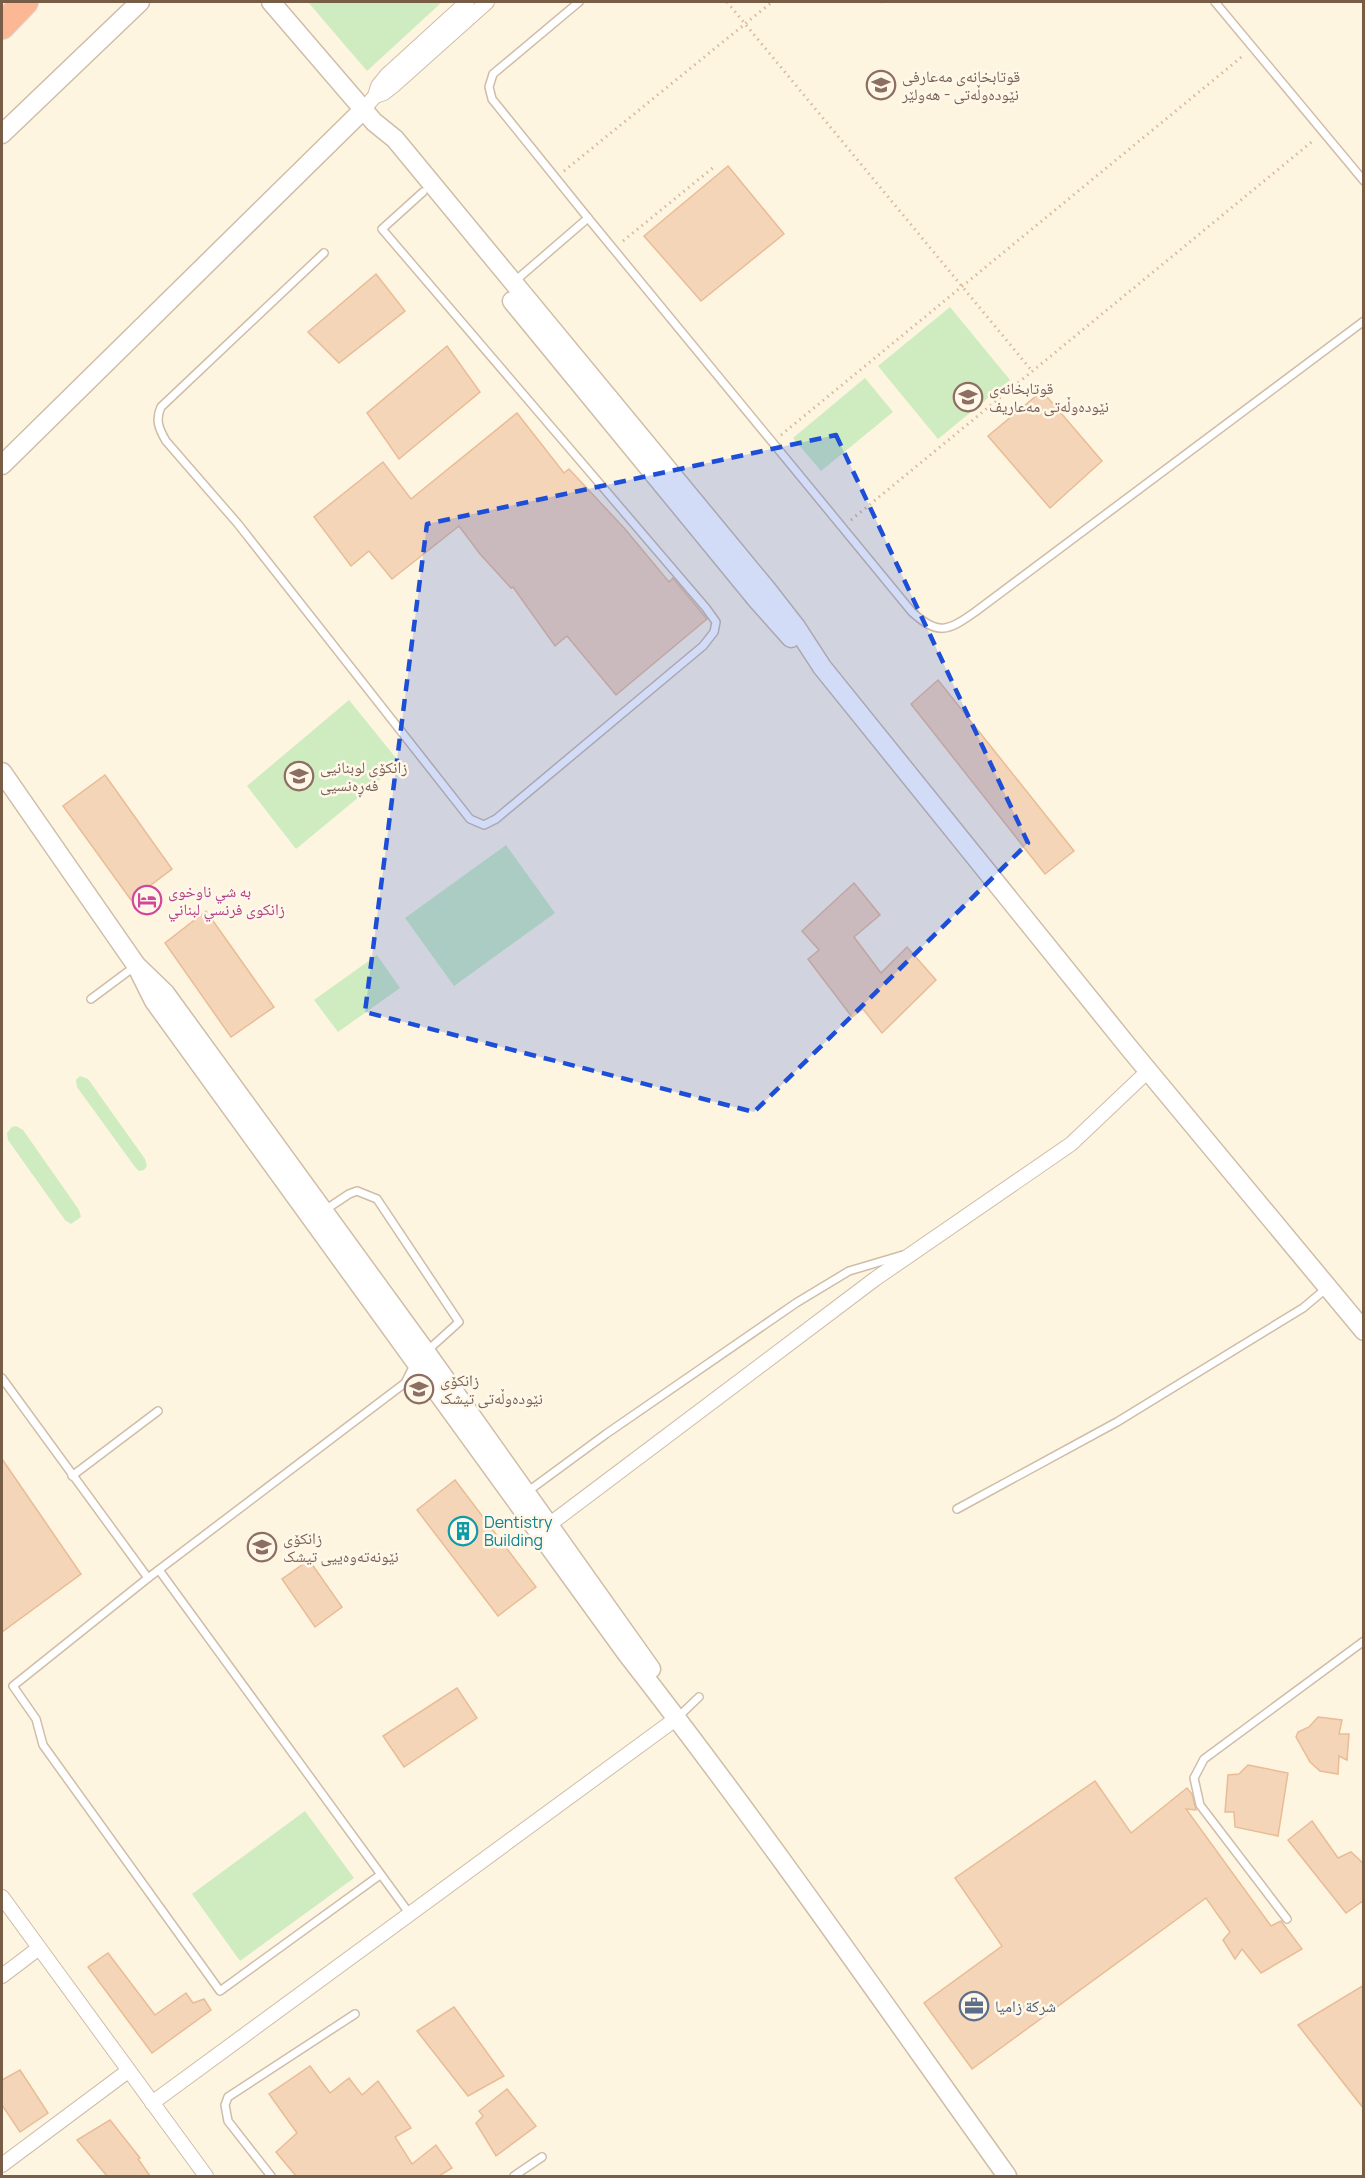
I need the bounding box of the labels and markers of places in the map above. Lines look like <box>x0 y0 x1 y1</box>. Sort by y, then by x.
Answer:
place label: قوتابخانەی مەعارفی نێودەوڵەتی - هەولێر <box>901 65 1020 105</box>
school or university icon: قوتابخانەی مەعارفی نێودەوڵەتی - هەولێر <box>865 69 897 101</box>
place label: قوتابخانەی نێودەوڵەتی مەعاریف <box>989 377 1109 417</box>
school or university icon: قوتابخانەی نێودەوڵەتی مەعاریف <box>952 381 984 413</box>
place label: زانکۆی لوبنانیی فەڕەنسیی <box>320 756 407 798</box>
school or university icon: زانکۆی لوبنانیی فەڕەنسیی <box>283 760 315 792</box>
place label: به شي ناوخوى زانكوى فرنسي لبناني <box>168 880 285 922</box>
hotel icon: به شي ناوخوى زانكوى فرنسي لبناني <box>131 884 163 916</box>
place label: زانکۆی نێودەوڵەتی تیشک <box>440 1369 543 1409</box>
school or university icon: زانکۆی نێودەوڵەتی تیشک <box>403 1373 435 1405</box>
place label: Dentistry Building <box>484 1511 553 1551</box>
building icon: Dentistry Building <box>447 1515 479 1547</box>
place label: زانکۆی نێونەتەوەییی تیشک <box>283 1527 399 1567</box>
school or university icon: زانکۆی نێونەتەوەییی تیشک <box>246 1531 278 1563</box>
office icon: شركة زاميا <box>958 1990 990 2022</box>
place label: شركة زاميا <box>995 1995 1056 2017</box>

